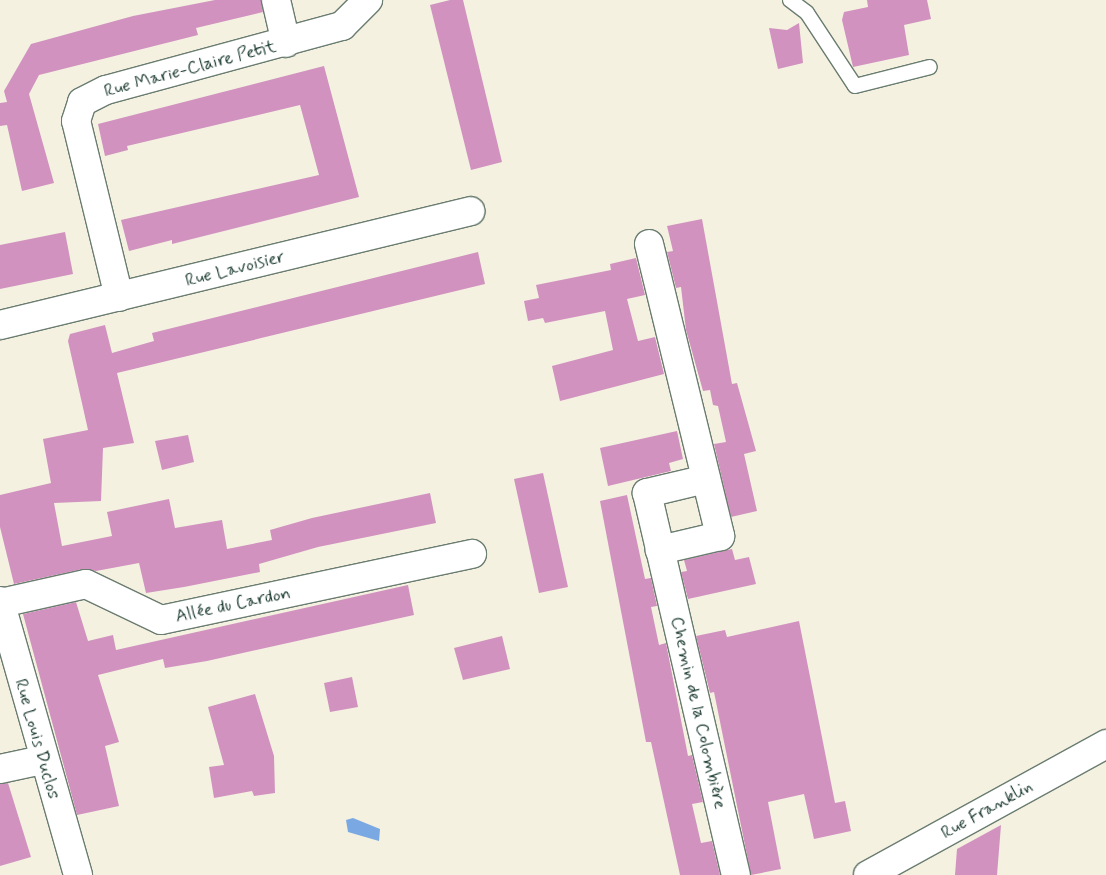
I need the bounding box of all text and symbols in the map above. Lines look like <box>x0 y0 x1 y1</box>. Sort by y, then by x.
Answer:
street label: Rue Marie-Claire Petit <box>102 36 278 102</box>
street label: Rue Lavoisier <box>184 247 286 291</box>
street label: Allée du Cardon <box>173 582 293 628</box>
street label: Chemin de la Colombière <box>665 614 731 812</box>
street label: Rue Louis Duclos <box>10 678 64 800</box>
street label: Rue Franklin <box>938 776 1036 844</box>

